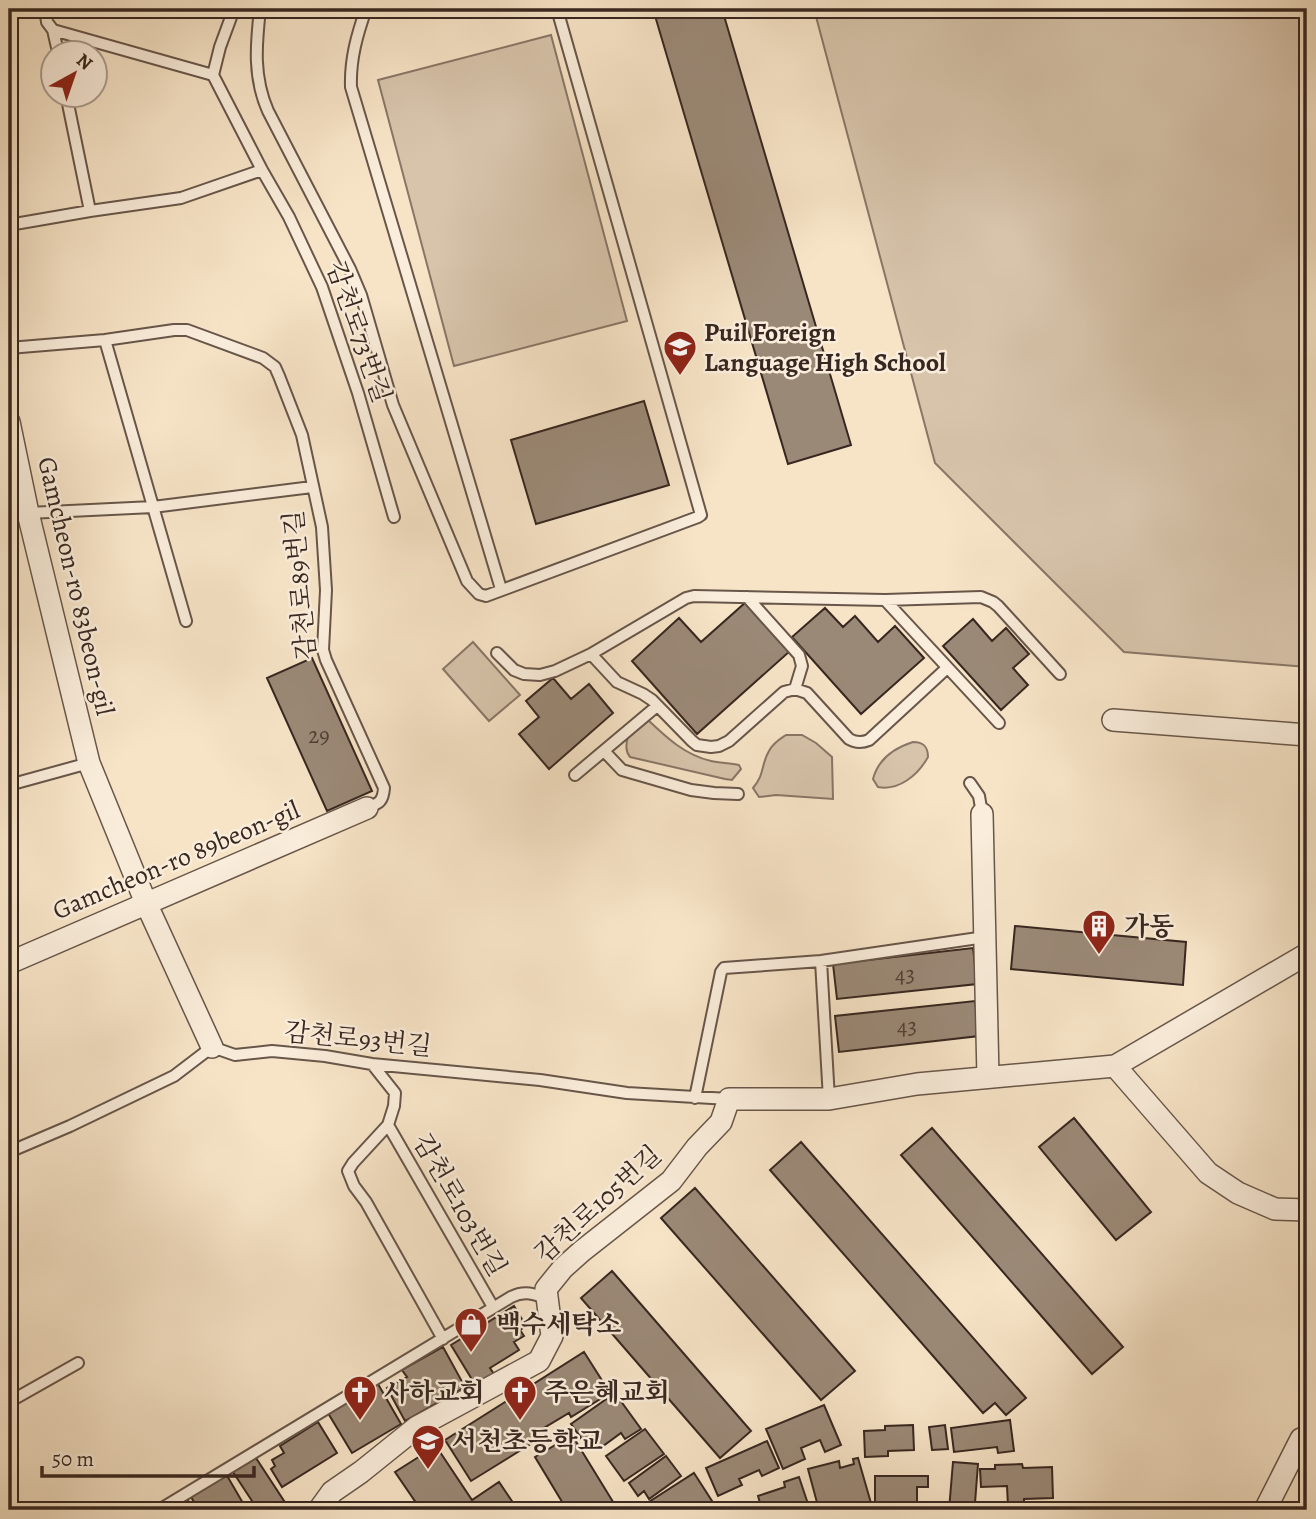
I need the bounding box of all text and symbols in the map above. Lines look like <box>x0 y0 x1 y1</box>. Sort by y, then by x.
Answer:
north arrow <box>38 38 108 108</box>
text: N <box>71 47 98 76</box>
street label: 감천로73번길 <box>318 257 400 407</box>
place label: Puil Foreign Language High School <box>704 315 946 380</box>
school or university icon: Puil Foreign Language High School <box>661 328 699 377</box>
street label: Gamcheon-ro 83beon-gil <box>29 453 123 719</box>
street label: 감천로89번길 <box>276 509 324 661</box>
house number: 29 <box>308 720 330 751</box>
street label: Gamcheon-ro 89beon-gil <box>47 792 305 928</box>
building icon: 가동 <box>1080 907 1118 956</box>
place label: 가동 <box>1124 909 1174 944</box>
house number: 43 <box>895 959 915 990</box>
house number: 43 <box>897 1011 917 1042</box>
street label: 감천로93번길 <box>282 1014 434 1064</box>
street label: 감천로103번길 <box>405 1127 515 1283</box>
street label: 감천로105번길 <box>527 1138 669 1270</box>
shop icon: 백수세탁소 <box>452 1305 490 1354</box>
place label: 백수세탁소 <box>496 1307 622 1342</box>
church icon: 사하교회 <box>341 1373 379 1422</box>
church icon: 주은혜교회 <box>501 1373 539 1422</box>
place label: 사하교회 <box>384 1375 484 1410</box>
place label: 주은혜교회 <box>544 1375 670 1410</box>
school or university icon: 서천초등학교 <box>409 1422 447 1471</box>
place label: 서천초등학교 <box>452 1424 603 1459</box>
scale bar <box>42 1435 254 1479</box>
text: 50 m <box>52 1445 94 1473</box>

